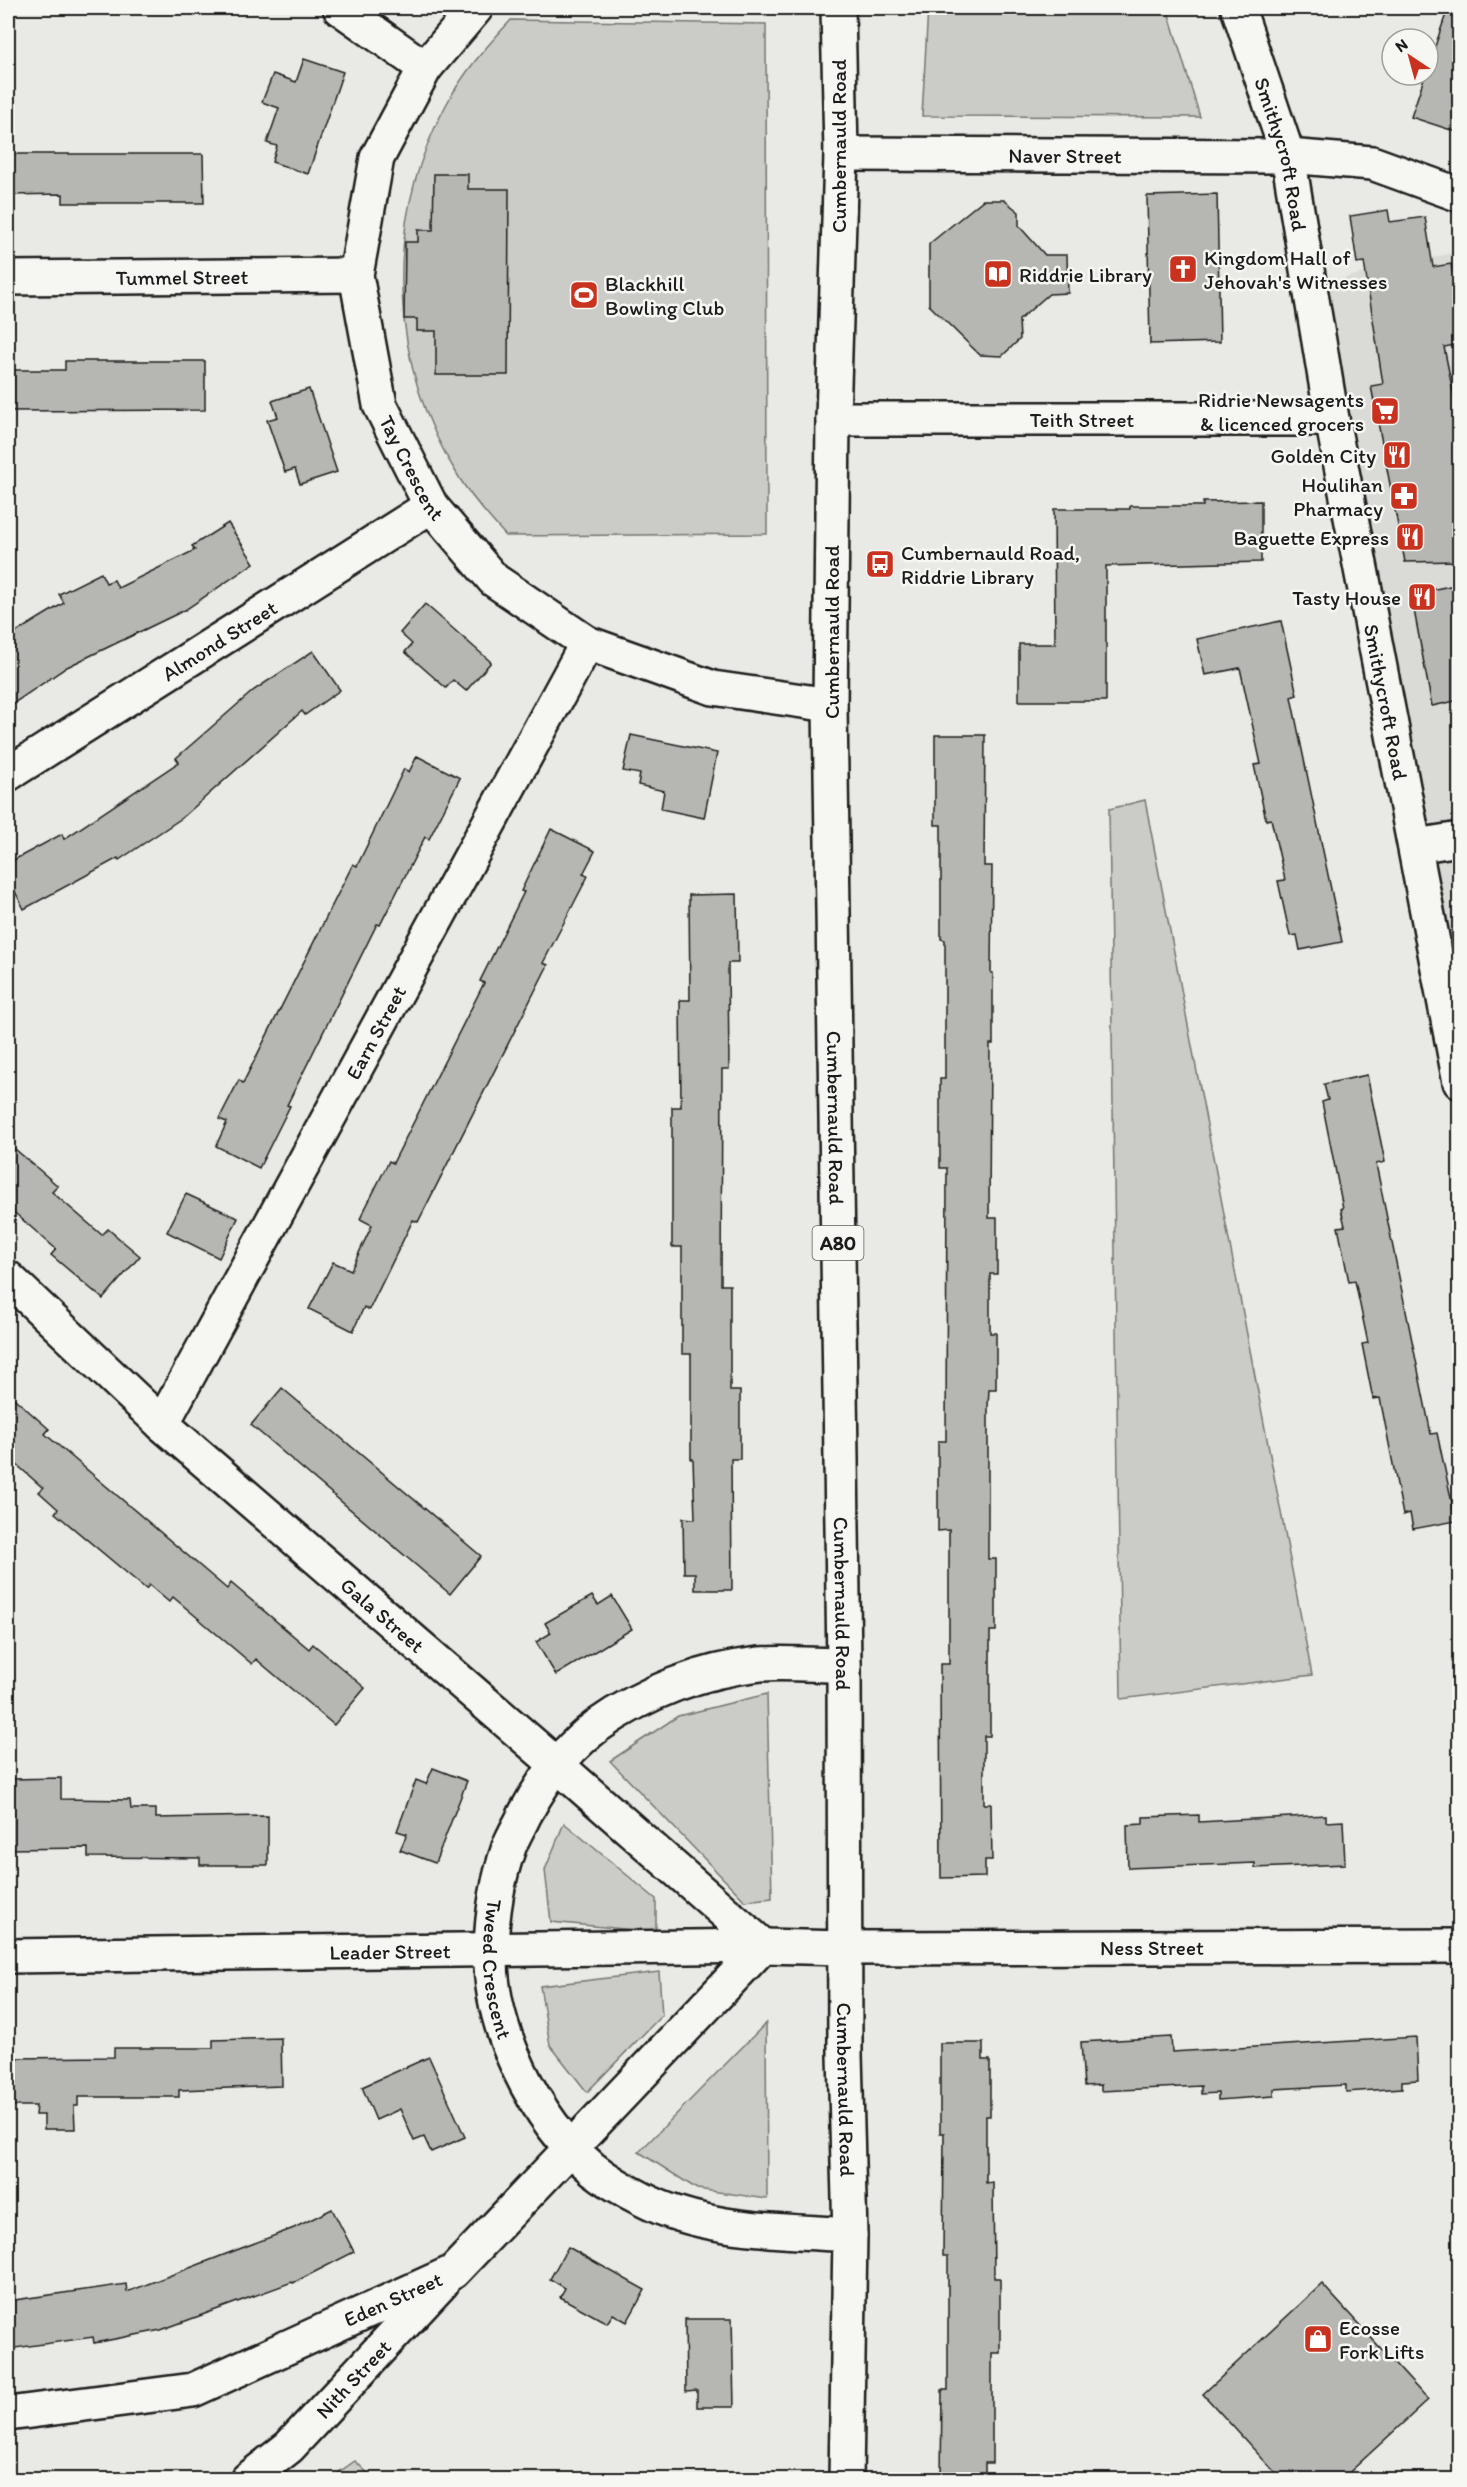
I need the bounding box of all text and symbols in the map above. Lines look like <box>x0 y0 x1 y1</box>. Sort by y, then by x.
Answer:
north arrow <box>1380 27 1440 87</box>
text: N <box>1392 34 1411 56</box>
street label: Cumbernauld Road <box>826 59 851 233</box>
street label: Smithycroft Road <box>1250 74 1313 233</box>
street label: Naver Street <box>1008 142 1122 168</box>
place label: Kingdom Hall of Jehovah's Witnesses <box>1204 245 1387 294</box>
church icon: Kingdom Hall of Jehovah's Witnesses <box>1167 253 1199 285</box>
library icon: Riddrie Library <box>982 258 1014 290</box>
place label: Riddrie Library <box>1019 262 1152 287</box>
street label: Tummel Street <box>115 263 249 290</box>
place label: Blackhill Bowling Club <box>605 271 724 320</box>
sports icon: Blackhill Bowling Club <box>568 279 600 311</box>
place label: Ridrie Newsagents & licenced grocers <box>1198 387 1364 436</box>
supermarket icon: Ridrie Newsagents & licenced grocers <box>1369 395 1401 427</box>
street label: Teith Street <box>1030 407 1134 432</box>
street label: Tay Crescent <box>375 411 450 525</box>
restaurant icon: Golden City <box>1381 439 1413 471</box>
place label: Golden City <box>1270 443 1376 468</box>
place label: Houlihan Pharmacy <box>1293 472 1383 521</box>
pharmacy icon: Houlihan Pharmacy <box>1388 480 1420 512</box>
restaurant icon: Baguette Express <box>1394 521 1426 553</box>
place label: Baguette Express <box>1233 525 1389 550</box>
place label: Cumbernauld Road, Riddrie Library <box>901 540 1080 589</box>
street label: Cumbernauld Road <box>819 545 844 719</box>
bus stop icon: Cumbernauld Road, Riddrie Library <box>864 548 896 580</box>
restaurant icon: Tasty House <box>1406 581 1438 613</box>
place label: Tasty House <box>1292 585 1401 610</box>
street label: Almond Street <box>157 594 281 686</box>
street label: Smithycroft Road <box>1359 622 1414 782</box>
street label: Earn Street <box>340 981 411 1083</box>
street label: Cumbernauld Road <box>822 1030 850 1206</box>
road number: A80 <box>812 1226 864 1260</box>
street label: Cumbernauld Road <box>829 1516 857 1691</box>
street label: Gala Street <box>336 1572 430 1658</box>
street label: Tweed Crescent <box>478 1897 518 2042</box>
street label: Ness Street <box>1100 1934 1204 1960</box>
street label: Leader Street <box>329 1938 451 1964</box>
street label: Cumbernauld Road <box>832 2003 861 2178</box>
street label: Eden Street <box>340 2266 446 2332</box>
place label: Ecosse Fork Lifts <box>1339 2315 1425 2364</box>
shop icon: Ecosse Fork Lifts <box>1302 2323 1334 2355</box>
street label: Nith Street <box>310 2334 396 2423</box>

